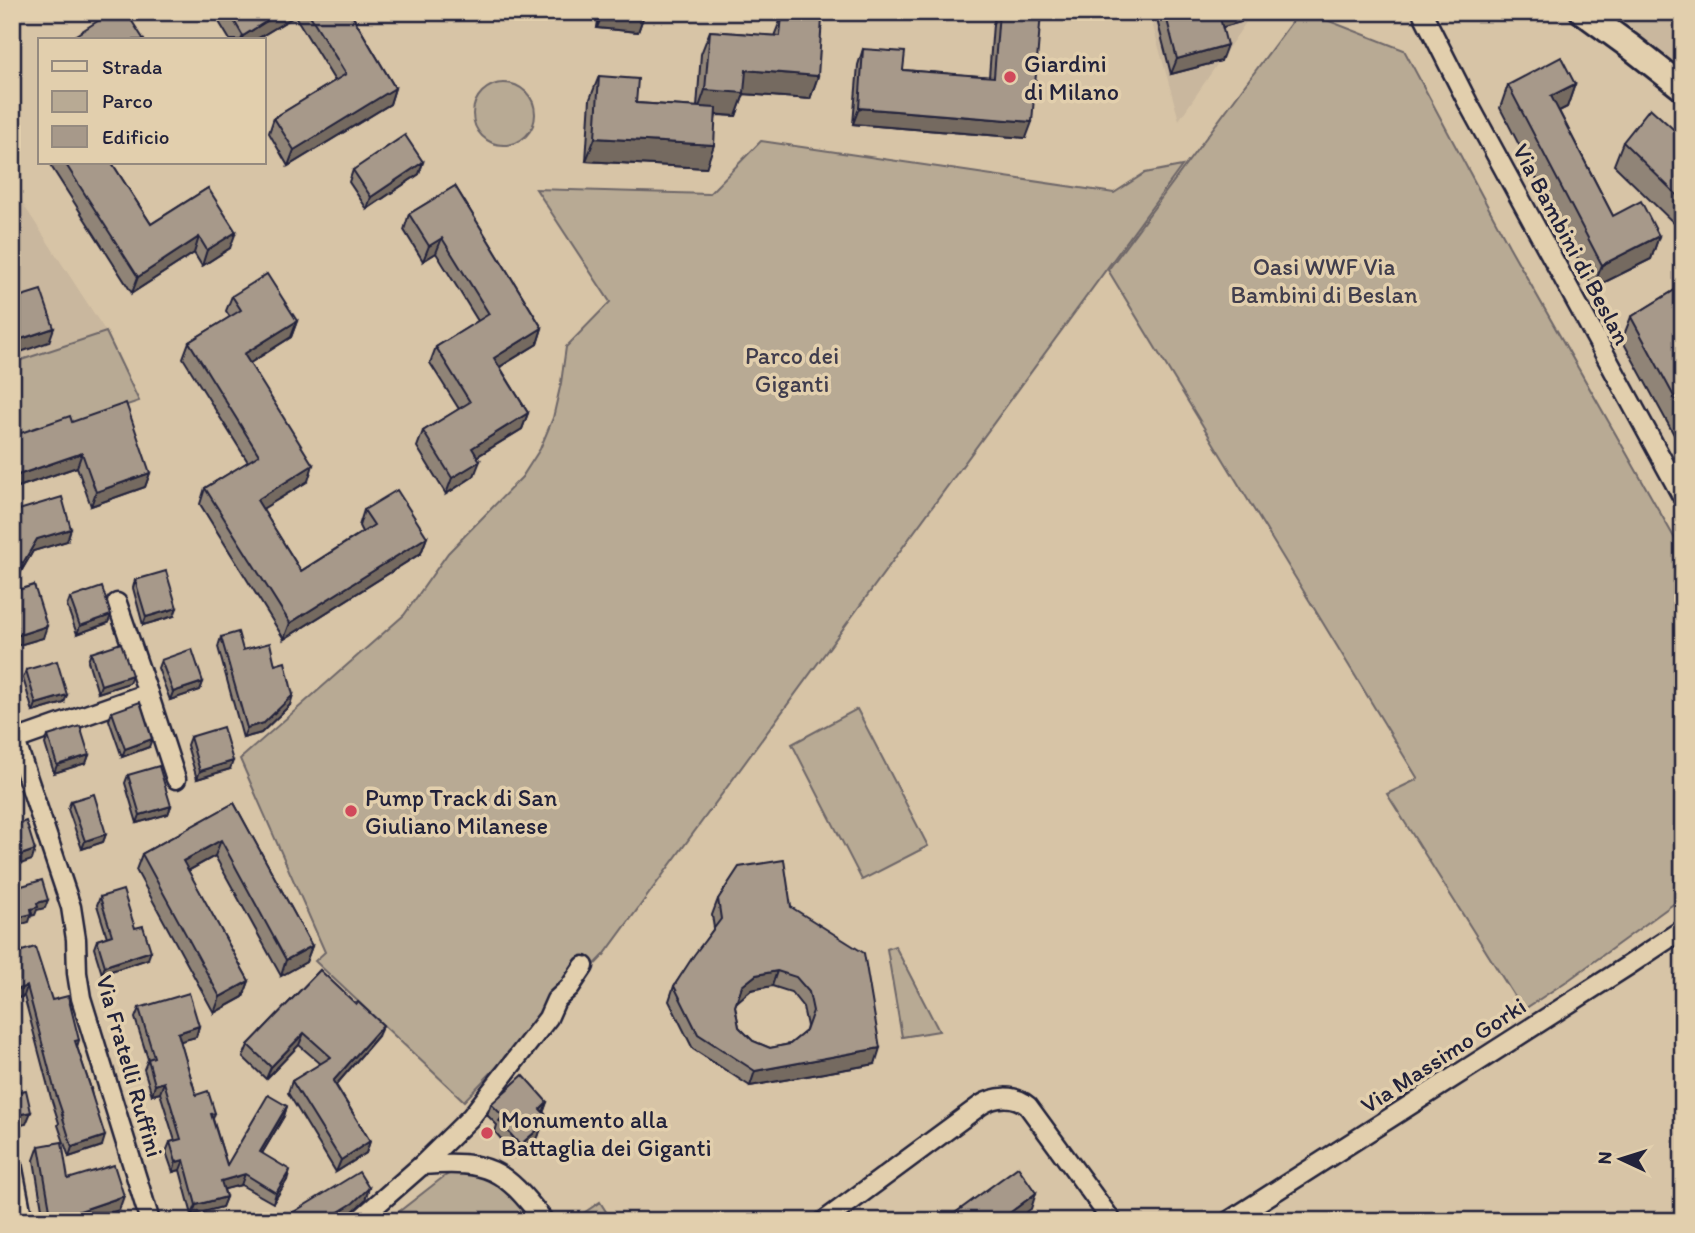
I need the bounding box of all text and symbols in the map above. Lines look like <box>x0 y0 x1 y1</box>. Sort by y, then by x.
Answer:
legend <box>38 38 266 164</box>
place label: Giardini di Milano <box>1024 49 1119 106</box>
text: Strada <box>102 54 162 79</box>
marker: Giardini di Milano <box>1002 69 1018 85</box>
text: Parco <box>102 88 153 113</box>
text: Edificio <box>102 124 170 149</box>
street label: Via Bambini di Beslan <box>1507 138 1637 350</box>
park label: Oasi WWF Via Bambini di Beslan <box>1230 252 1418 309</box>
park label: Parco dei Giganti <box>745 341 839 398</box>
place label: Pump Track di San Giuliano Milanese <box>365 783 558 840</box>
marker: Pump Track di San Giuliano Milanese <box>343 803 359 819</box>
street label: Via Fratelli Ruffini <box>90 972 170 1160</box>
street label: Via Massimo Gorki <box>1355 991 1531 1119</box>
place label: Monumento alla Battaglia dei Giganti <box>501 1105 712 1162</box>
north arrow <box>1586 1124 1656 1194</box>
marker: Monumento alla Battaglia dei Giganti <box>479 1125 495 1141</box>
text: N <box>1593 1151 1616 1165</box>

